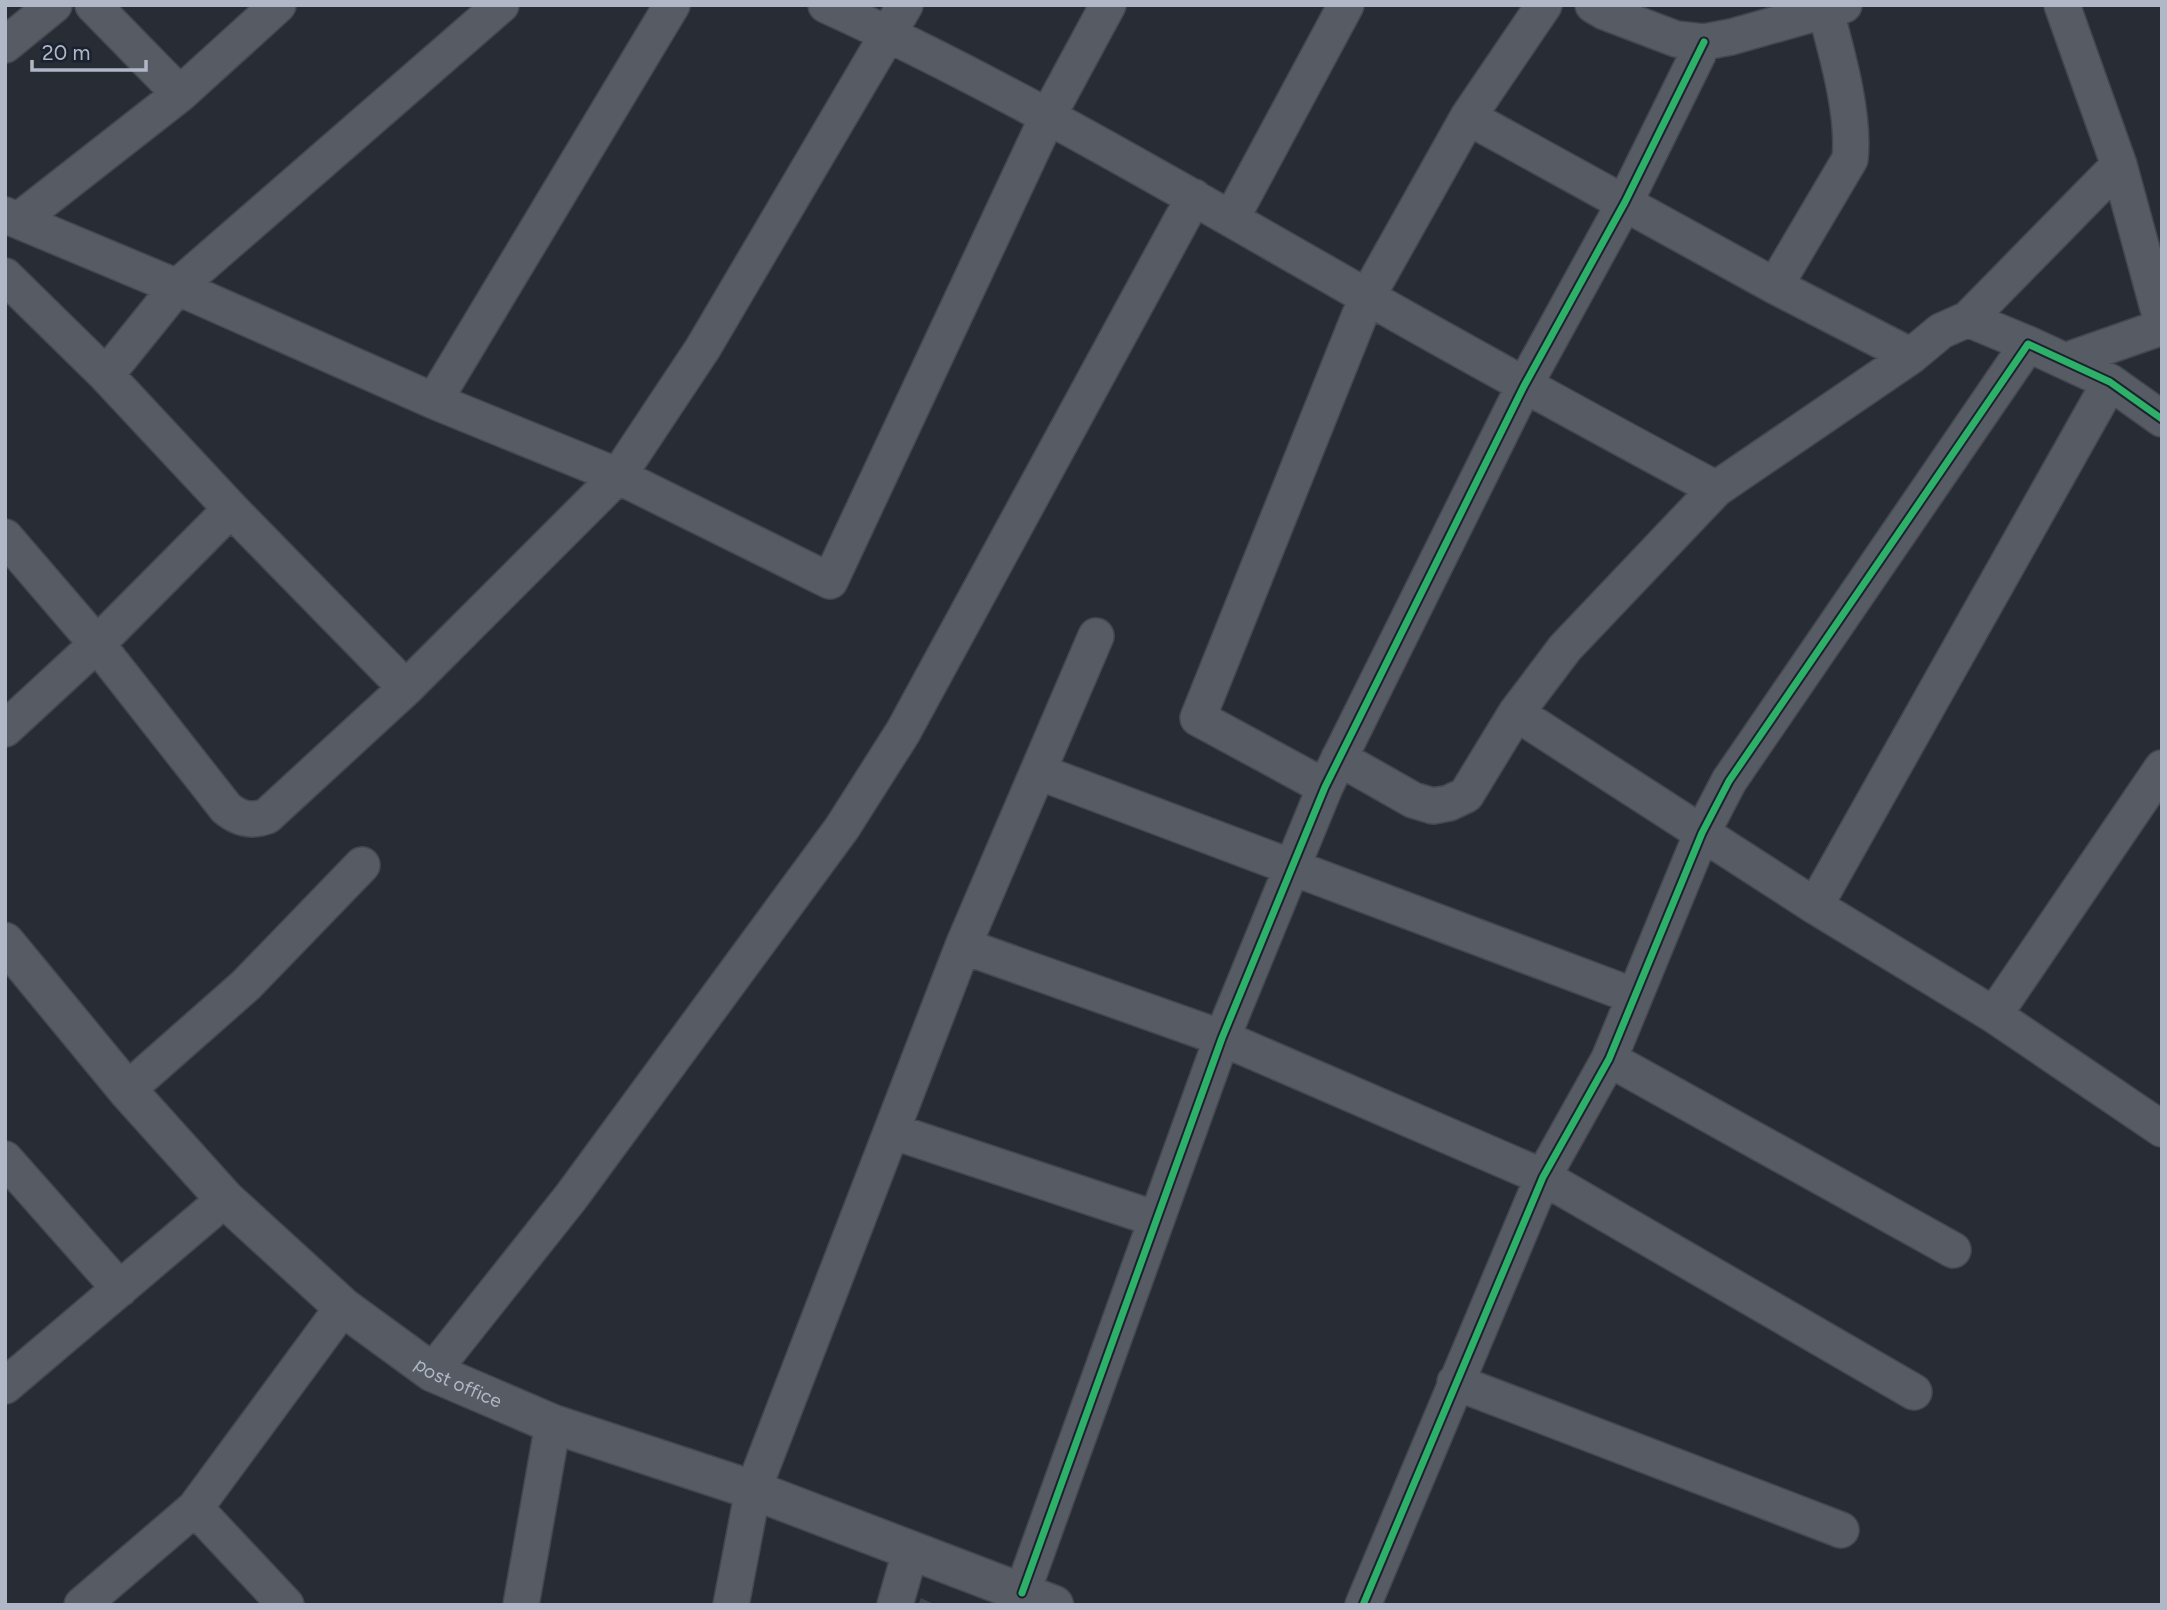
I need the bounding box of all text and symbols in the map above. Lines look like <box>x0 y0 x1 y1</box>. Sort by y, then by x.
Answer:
scale bar <box>32 28 145 72</box>
text: 20 m <box>42 40 90 65</box>
street label: post office <box>411 1352 505 1412</box>

